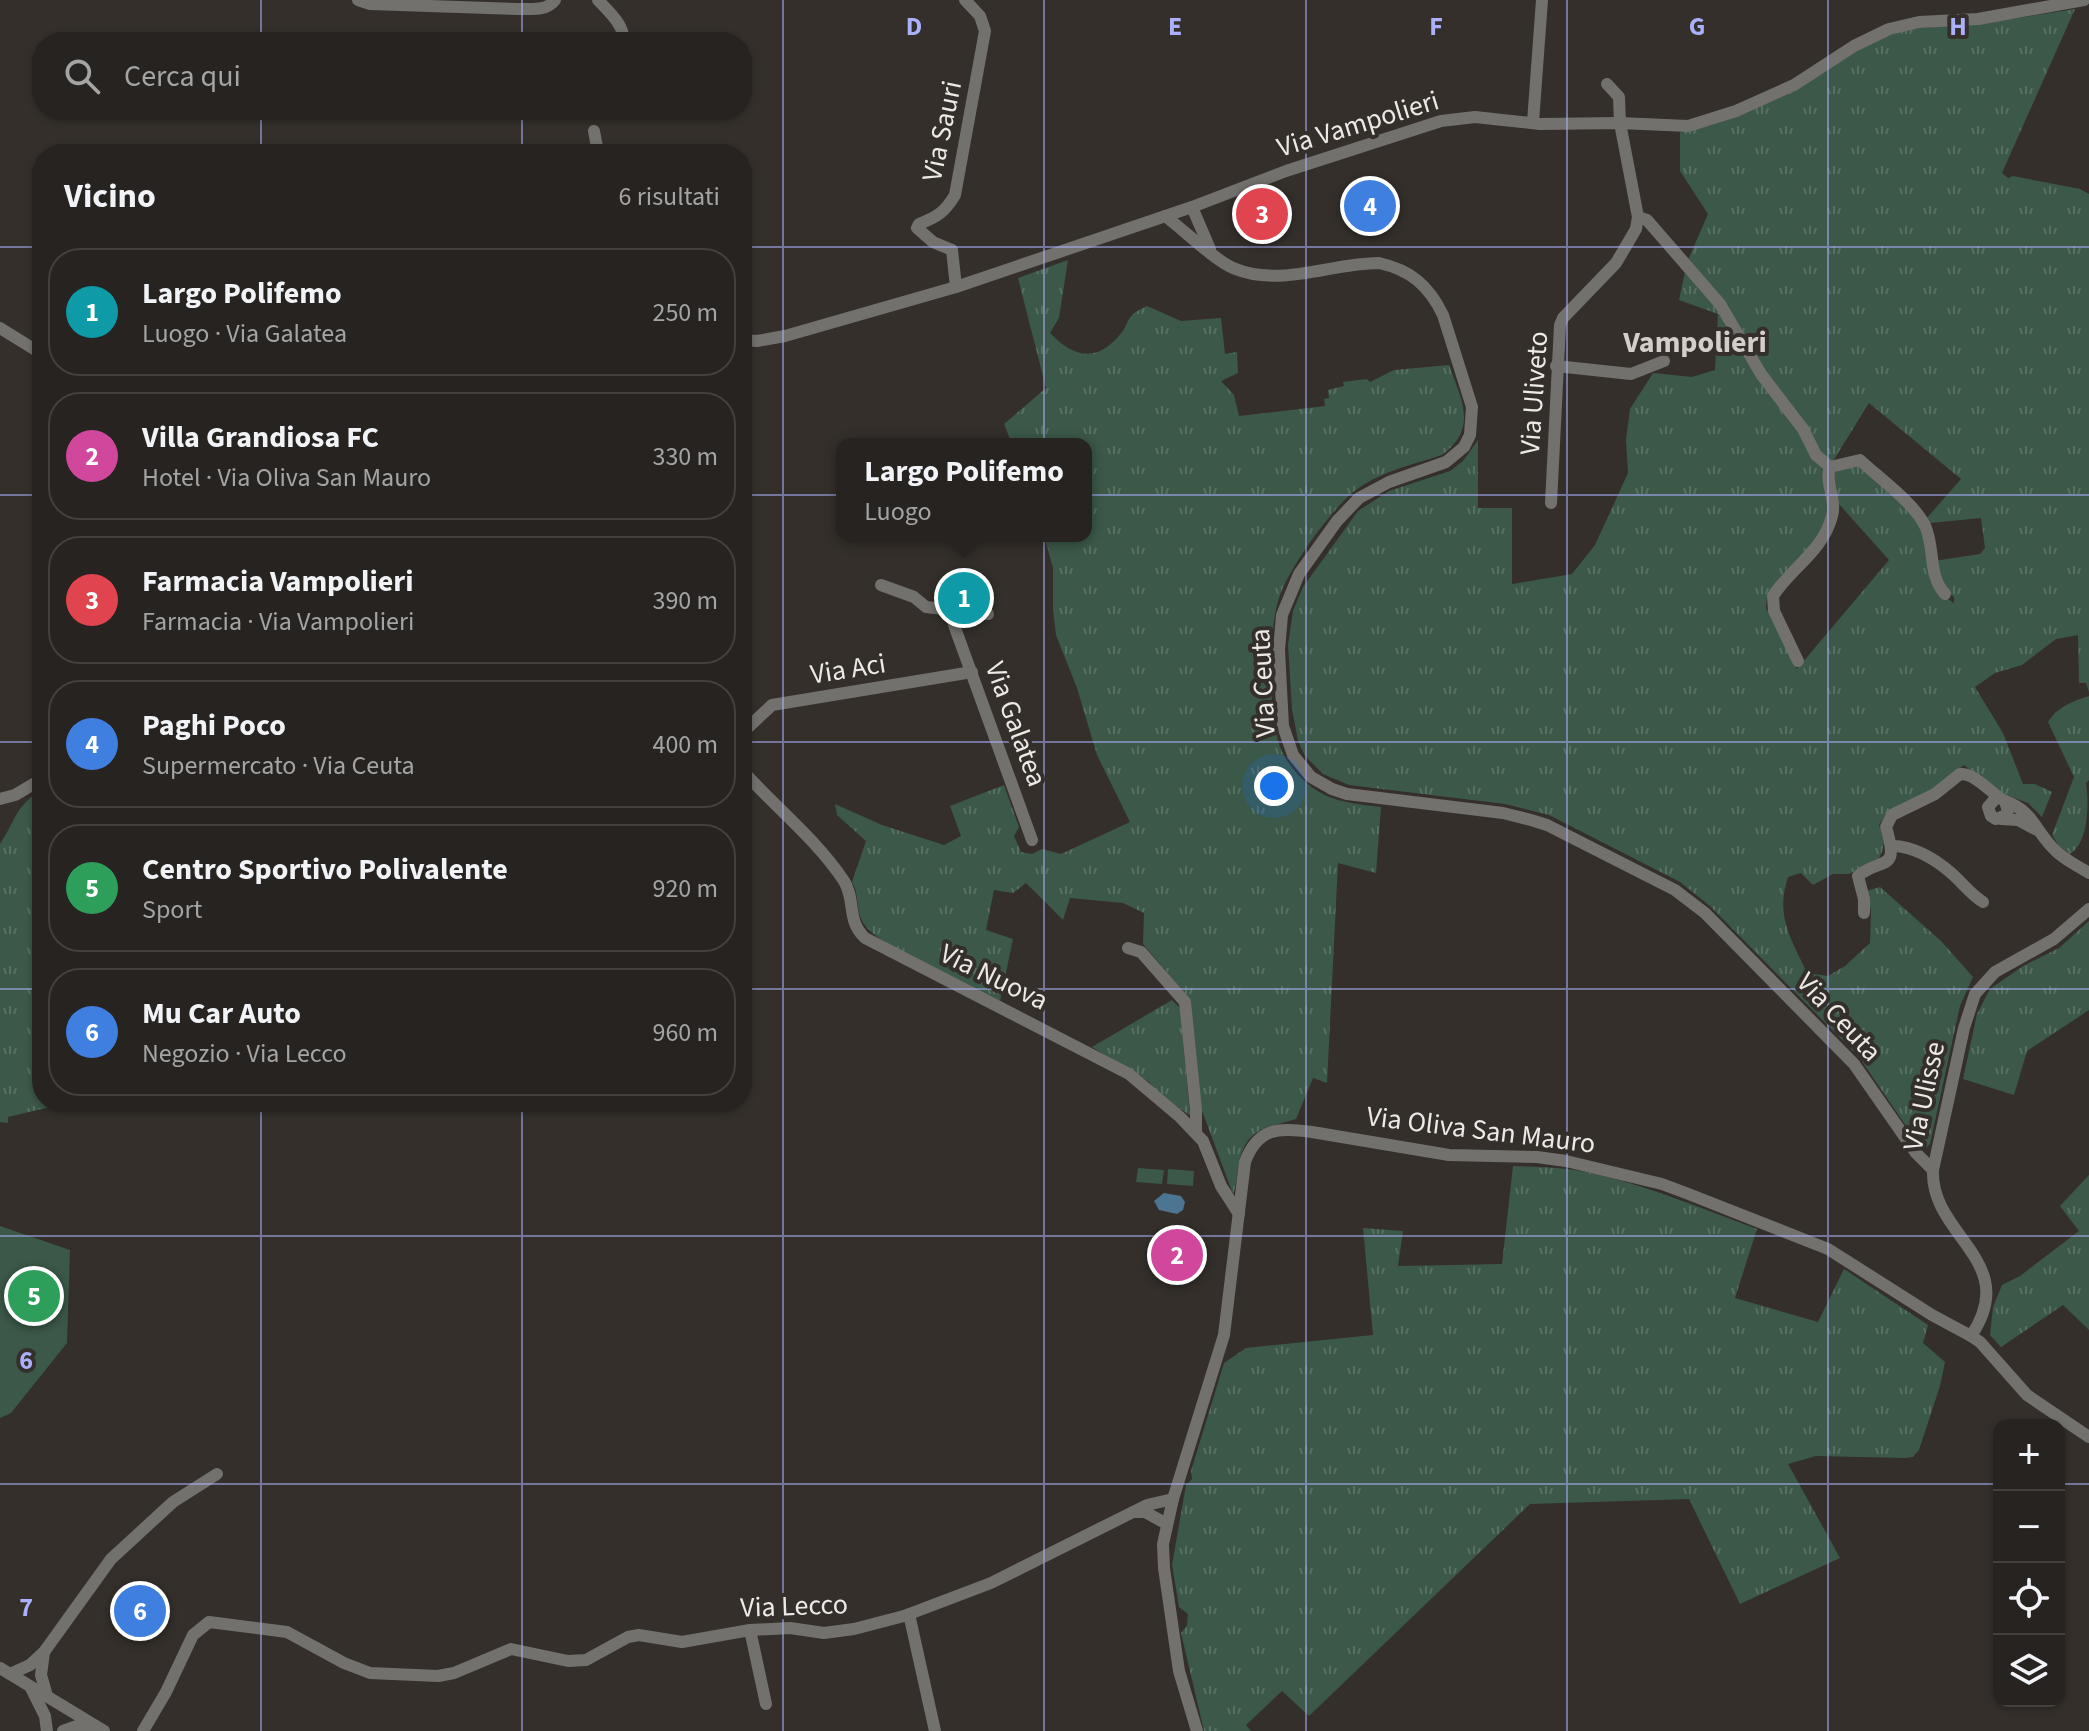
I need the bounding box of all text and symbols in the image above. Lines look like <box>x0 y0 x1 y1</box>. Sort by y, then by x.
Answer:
text: D <box>906 8 922 45</box>
text: E <box>1168 8 1182 45</box>
text: F <box>1429 8 1443 45</box>
text: G <box>1689 8 1705 45</box>
text: H <box>1949 8 1967 45</box>
search box <box>32 32 752 120</box>
icon: search <box>60 54 104 98</box>
text: Cerca qui <box>124 55 241 98</box>
street label: Via Sauri <box>912 77 972 185</box>
street label: Via Vampolieri <box>1272 80 1444 168</box>
text: Vicino <box>64 172 156 221</box>
pin: 4 <box>1344 176 1396 236</box>
text: 6 risultati <box>619 178 720 215</box>
pin: 3 <box>1236 184 1288 244</box>
text: Largo Polifemo <box>142 272 342 315</box>
text: 1 <box>85 294 99 331</box>
text: 250 m <box>652 294 718 331</box>
text: Luogo · Via Galatea <box>142 315 347 352</box>
district label: Vampolieri <box>1622 321 1767 364</box>
street label: Via Uliveto <box>1510 330 1558 456</box>
text: Villa Grandiosa FC <box>142 416 379 459</box>
text: 2 <box>85 438 99 475</box>
text: 330 m <box>652 438 718 475</box>
popup <box>836 438 1092 542</box>
text: Largo Polifemo <box>864 450 1064 493</box>
text: Hotel · Via Oliva San Mauro <box>142 459 431 496</box>
text: Luogo <box>864 493 932 530</box>
text: Farmacia Vampolieri <box>142 560 414 603</box>
pin: 1 <box>938 568 990 628</box>
text: 3 <box>85 582 99 619</box>
text: 390 m <box>652 582 718 619</box>
text: Farmacia · Via Vampolieri <box>142 603 414 640</box>
street label: Via Ceuta <box>1240 627 1286 739</box>
street label: Via Aci <box>807 643 889 695</box>
street label: Via Galatea <box>975 656 1057 792</box>
text: Paghi Poco <box>142 704 286 747</box>
text: 4 <box>85 726 99 763</box>
text: 400 m <box>652 726 718 763</box>
text: Supermercato · Via Ceuta <box>142 747 415 784</box>
your location <box>1254 766 1294 806</box>
text: Centro Sportivo Polivalente <box>142 848 508 891</box>
text: 5 <box>85 870 99 907</box>
text: 920 m <box>652 870 718 907</box>
text: Sport <box>142 891 202 928</box>
street label: Via Nuova <box>933 934 1055 1020</box>
street label: Via Ceuta <box>1787 963 1891 1071</box>
text: Mu Car Auto <box>142 992 301 1035</box>
text: 6 <box>85 1014 99 1051</box>
text: 960 m <box>652 1014 718 1051</box>
text: Negozio · Via Lecco <box>142 1035 347 1072</box>
street label: Via Ulisse <box>1893 1038 1955 1154</box>
street label: Via Oliva San Mauro <box>1364 1096 1598 1164</box>
pin: 2 <box>1151 1225 1203 1285</box>
pin: 5 <box>8 1266 60 1326</box>
text: 6 <box>19 1342 33 1379</box>
map controls <box>1993 1419 2065 1707</box>
button: + <box>1993 1419 2065 1491</box>
button: − <box>1993 1491 2065 1563</box>
button: locate <box>1993 1563 2065 1635</box>
pin: 6 <box>114 1581 166 1641</box>
street label: Via Lecco <box>739 1584 849 1628</box>
text: 7 <box>19 1589 33 1626</box>
button: layers <box>1993 1635 2065 1707</box>

